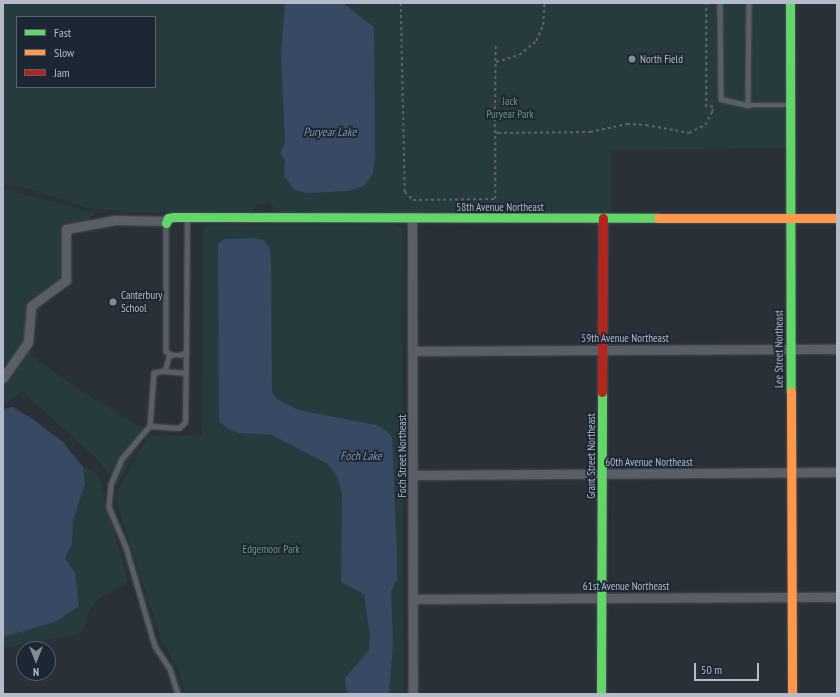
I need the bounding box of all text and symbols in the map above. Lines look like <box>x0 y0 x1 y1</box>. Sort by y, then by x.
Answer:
legend <box>16 16 156 88</box>
text: Fast <box>54 25 71 40</box>
text: Slow <box>54 45 74 60</box>
place label: North Field <box>640 52 683 66</box>
marker: North Field <box>627 54 637 64</box>
text: Jam <box>54 65 70 80</box>
park label: Jack Puryear Park <box>486 95 534 121</box>
water label: Puryear Lake <box>304 125 356 139</box>
street label: 58th Avenue Northeast <box>456 200 544 214</box>
place label: Canterbury School <box>121 289 162 315</box>
marker: Canterbury School <box>108 297 118 307</box>
street label: Lee Street Northeast <box>772 310 786 388</box>
street label: 59th Avenue Northeast <box>581 331 669 345</box>
street label: Grant Street Northeast <box>584 413 598 499</box>
street label: Foch Street Northeast <box>395 415 409 497</box>
water label: Foch Lake <box>340 449 382 463</box>
street label: 60th Avenue Northeast <box>605 455 693 469</box>
park label: Edgemoor Park <box>242 542 300 556</box>
street label: 61st Avenue Northeast <box>583 579 669 593</box>
north arrow <box>16 641 56 681</box>
scale bar <box>696 655 761 681</box>
text: 50 m <box>701 662 722 677</box>
text: N <box>33 665 39 679</box>

